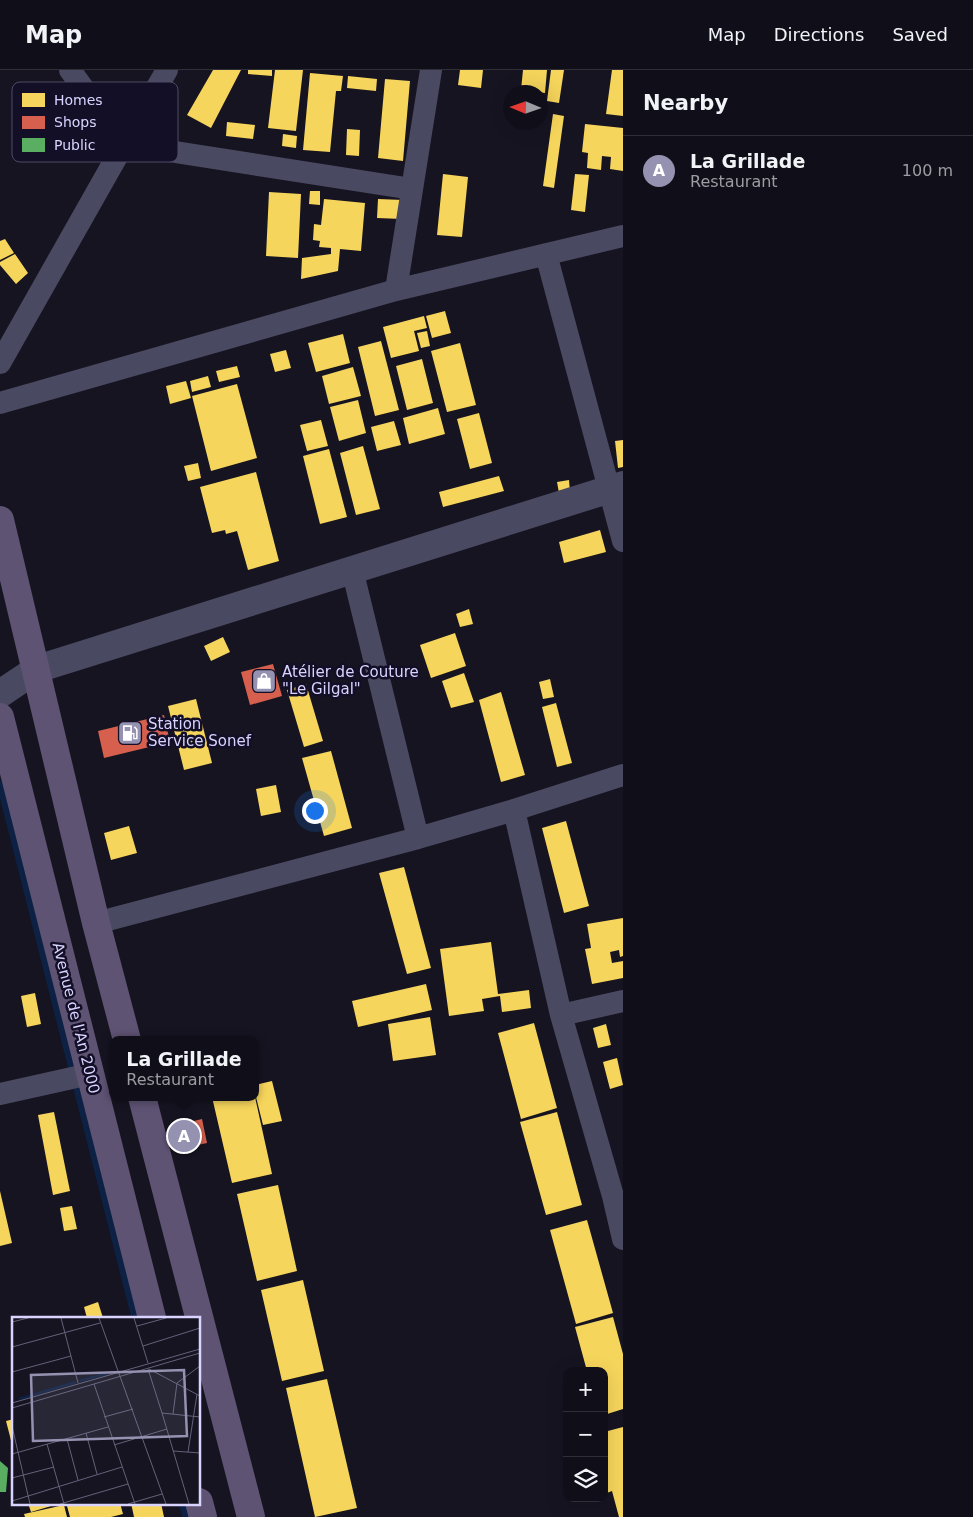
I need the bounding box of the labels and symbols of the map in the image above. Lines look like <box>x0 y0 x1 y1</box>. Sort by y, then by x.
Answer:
legend <box>12 82 178 162</box>
north arrow <box>503 85 548 130</box>
text: Homes <box>54 92 103 108</box>
text: Shops <box>54 114 97 130</box>
text: Public <box>54 137 95 153</box>
place label: Atélier de Couture "Le Gilgal" <box>282 663 419 698</box>
shop icon: Atélier de Couture "Le Gilgal" <box>251 668 277 694</box>
place label: Station Service Sonef <box>148 715 252 750</box>
fuel station icon: Station Service Sonef <box>117 720 143 746</box>
your location <box>302 798 328 824</box>
street label: Avenue de l'An 2000 <box>49 941 103 1095</box>
pin: A <box>168 1117 200 1155</box>
inset map <box>12 1317 200 1504</box>

